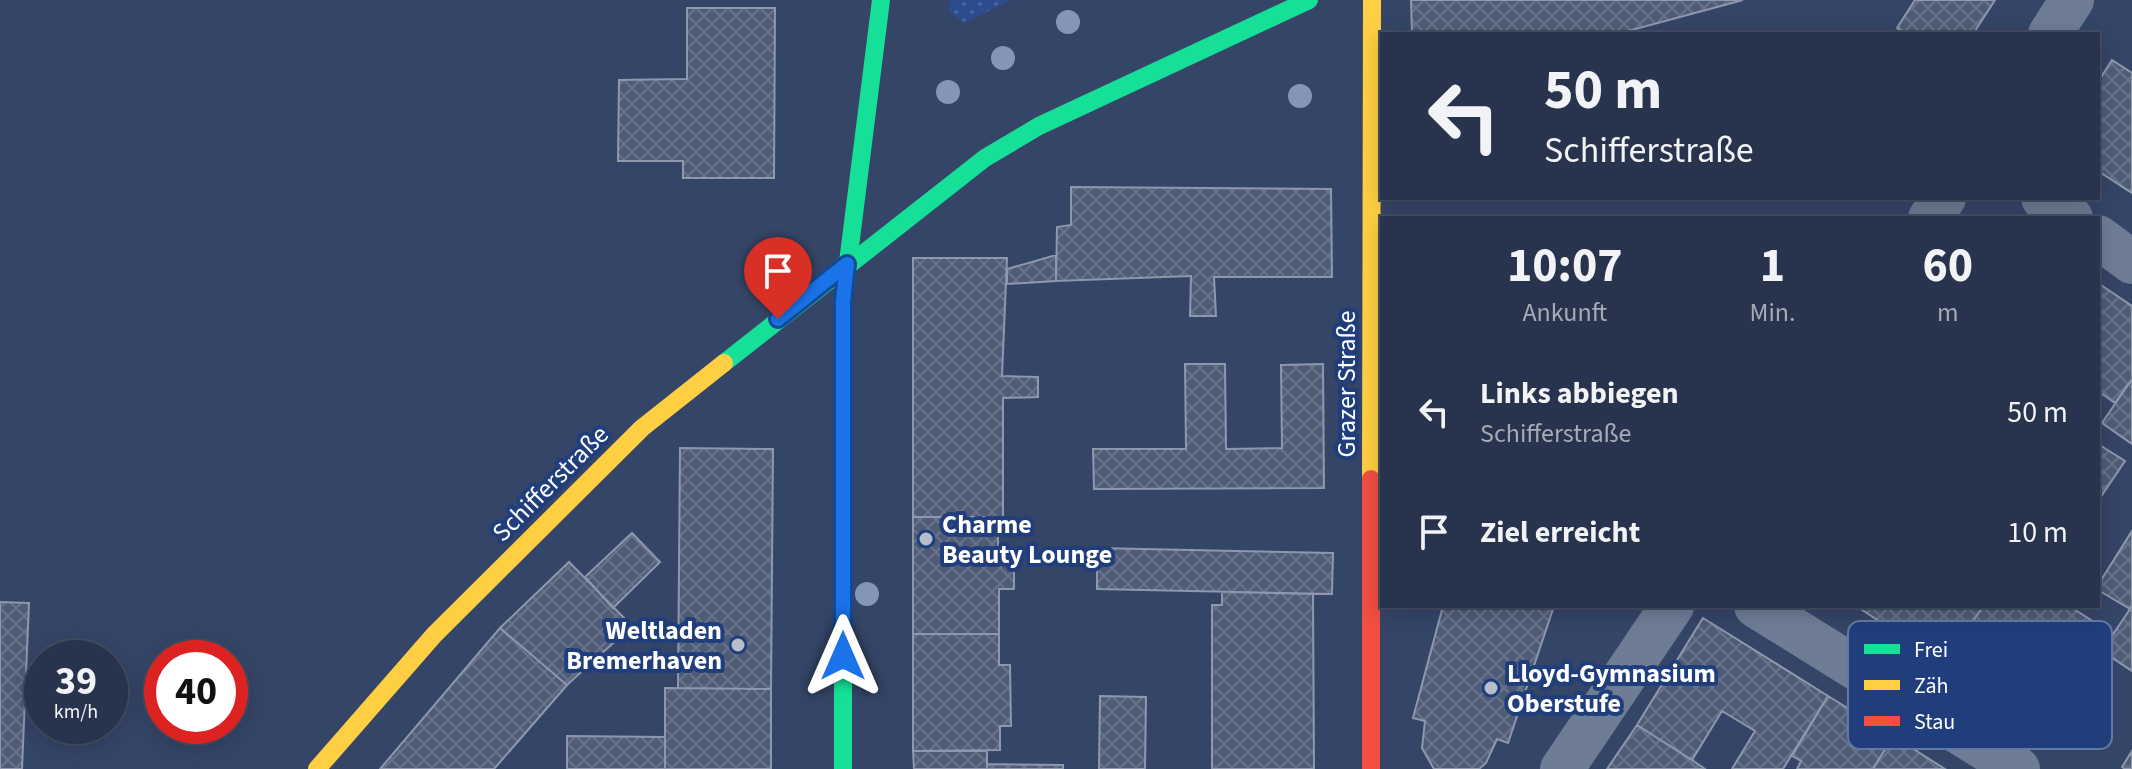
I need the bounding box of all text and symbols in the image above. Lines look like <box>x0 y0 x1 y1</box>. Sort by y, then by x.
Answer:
text: 50 m <box>1544 51 1662 130</box>
icon: left <box>1412 64 1516 168</box>
text: Schifferstraße <box>1544 125 1754 176</box>
text: 10:07 <box>1507 232 1623 300</box>
text: 1 <box>1760 232 1785 300</box>
text: 60 <box>1922 232 1973 300</box>
pin <box>744 237 812 319</box>
icon: arrive <box>756 249 800 293</box>
text: Ankunft <box>1522 294 1607 331</box>
text: Min. <box>1750 294 1796 331</box>
text: m <box>1937 294 1959 331</box>
street label: Grazer Straße <box>1328 311 1365 457</box>
text: Links abbiegen <box>1480 372 1679 415</box>
icon: left <box>1412 390 1456 434</box>
text: 50 m <box>2007 391 2068 434</box>
text: Schifferstraße <box>1480 415 1631 452</box>
street label: Schifferstraße <box>484 417 617 550</box>
place label: Charme Beauty Lounge <box>942 506 1112 573</box>
icon: arrive <box>1412 510 1456 554</box>
text: Ziel erreicht <box>1480 511 1640 554</box>
text: 10 m <box>2007 511 2068 554</box>
marker: Charme Beauty Lounge <box>917 530 935 548</box>
place label: Weltladen Bremerhaven <box>566 612 722 679</box>
position arrow <box>801 614 885 698</box>
legend <box>1848 621 2112 749</box>
text: Frei <box>1914 634 1948 666</box>
marker: Weltladen Bremerhaven <box>729 636 747 654</box>
speed limit sign: 40 <box>144 640 248 744</box>
text: 39 <box>55 653 97 710</box>
place label: Lloyd-Gymnasium Oberstufe <box>1507 655 1716 722</box>
text: Zäh <box>1914 670 1949 702</box>
marker: Lloyd-Gymnasium Oberstufe <box>1482 679 1500 697</box>
text: km/h <box>54 698 98 726</box>
text: Stau <box>1914 706 1955 738</box>

